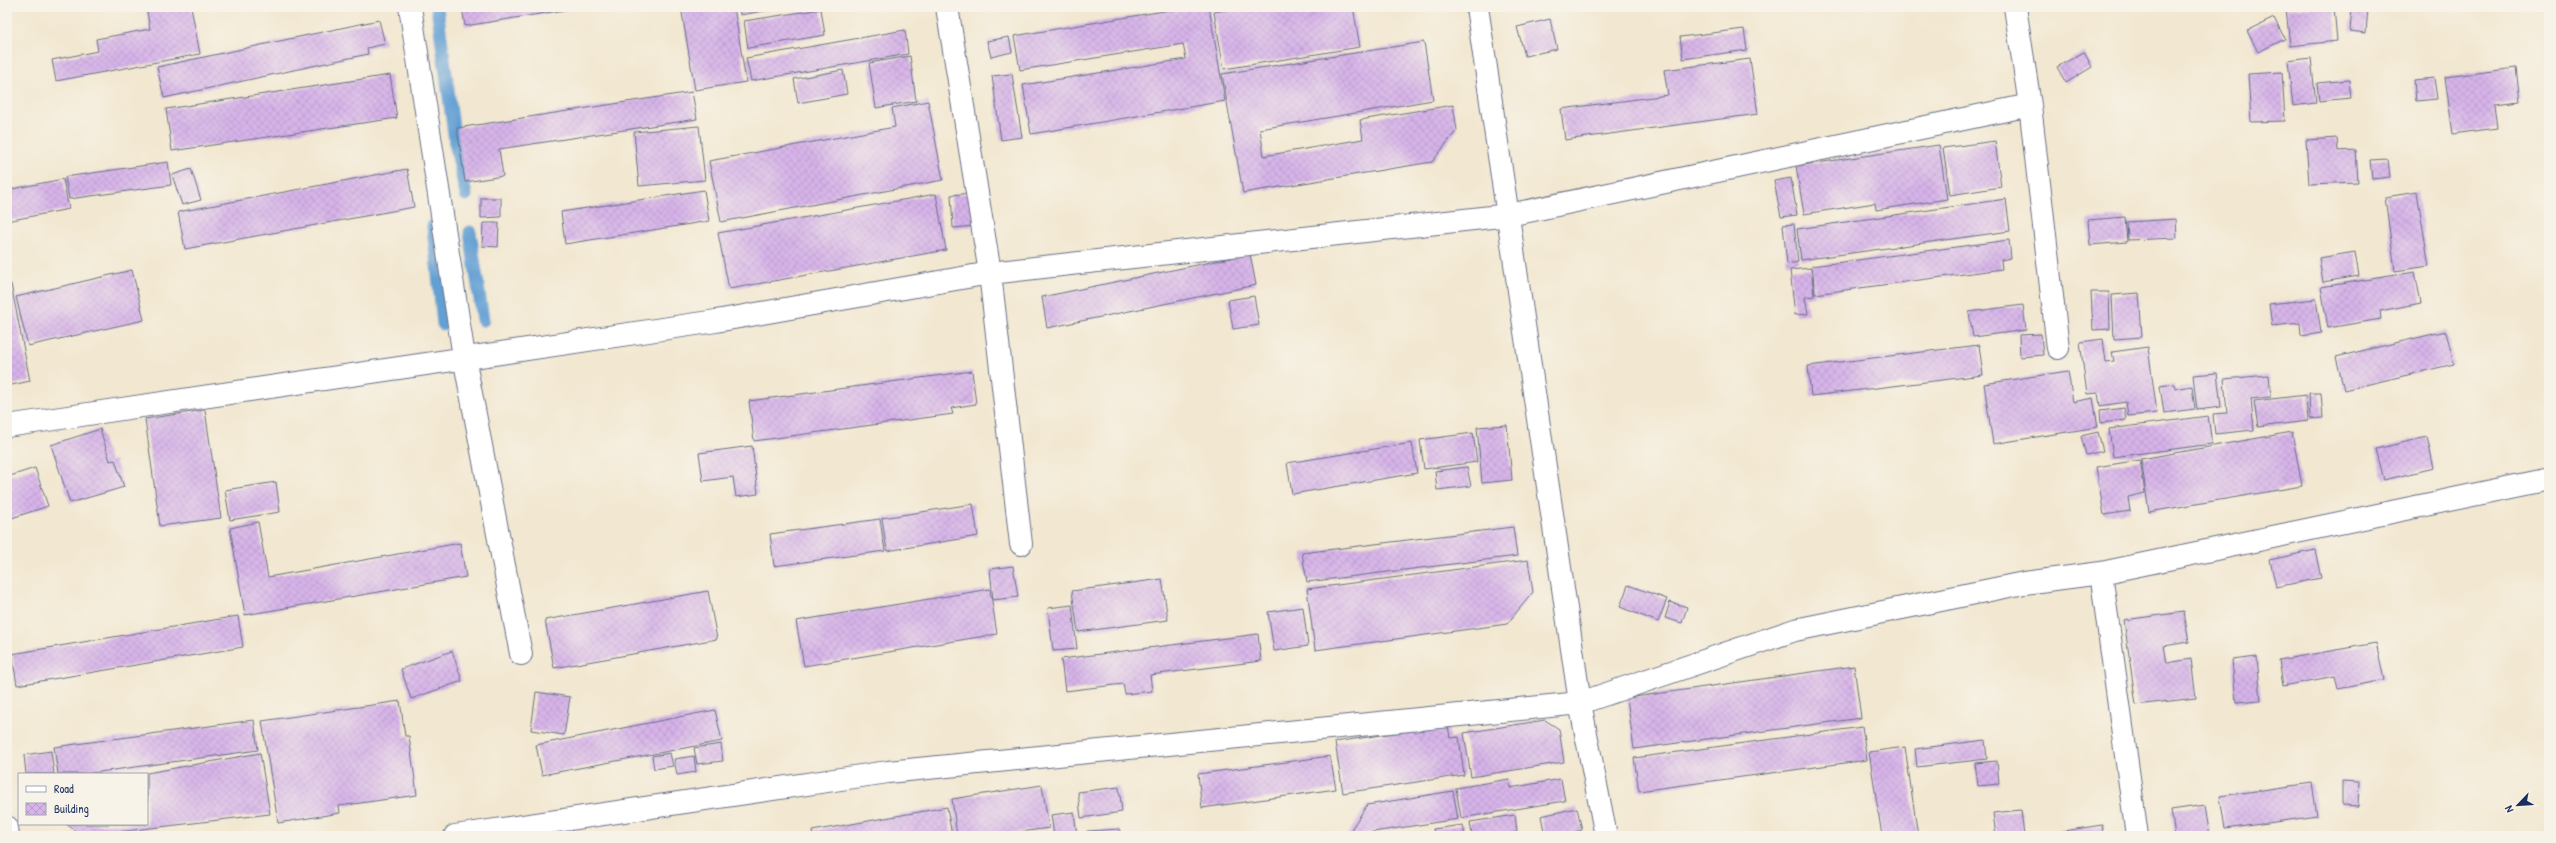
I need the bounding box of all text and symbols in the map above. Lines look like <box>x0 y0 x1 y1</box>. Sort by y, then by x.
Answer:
legend <box>18 773 148 825</box>
text: Road <box>54 780 74 797</box>
north arrow <box>2498 785 2538 825</box>
text: Building <box>54 800 89 817</box>
text: N <box>2501 803 2517 815</box>

